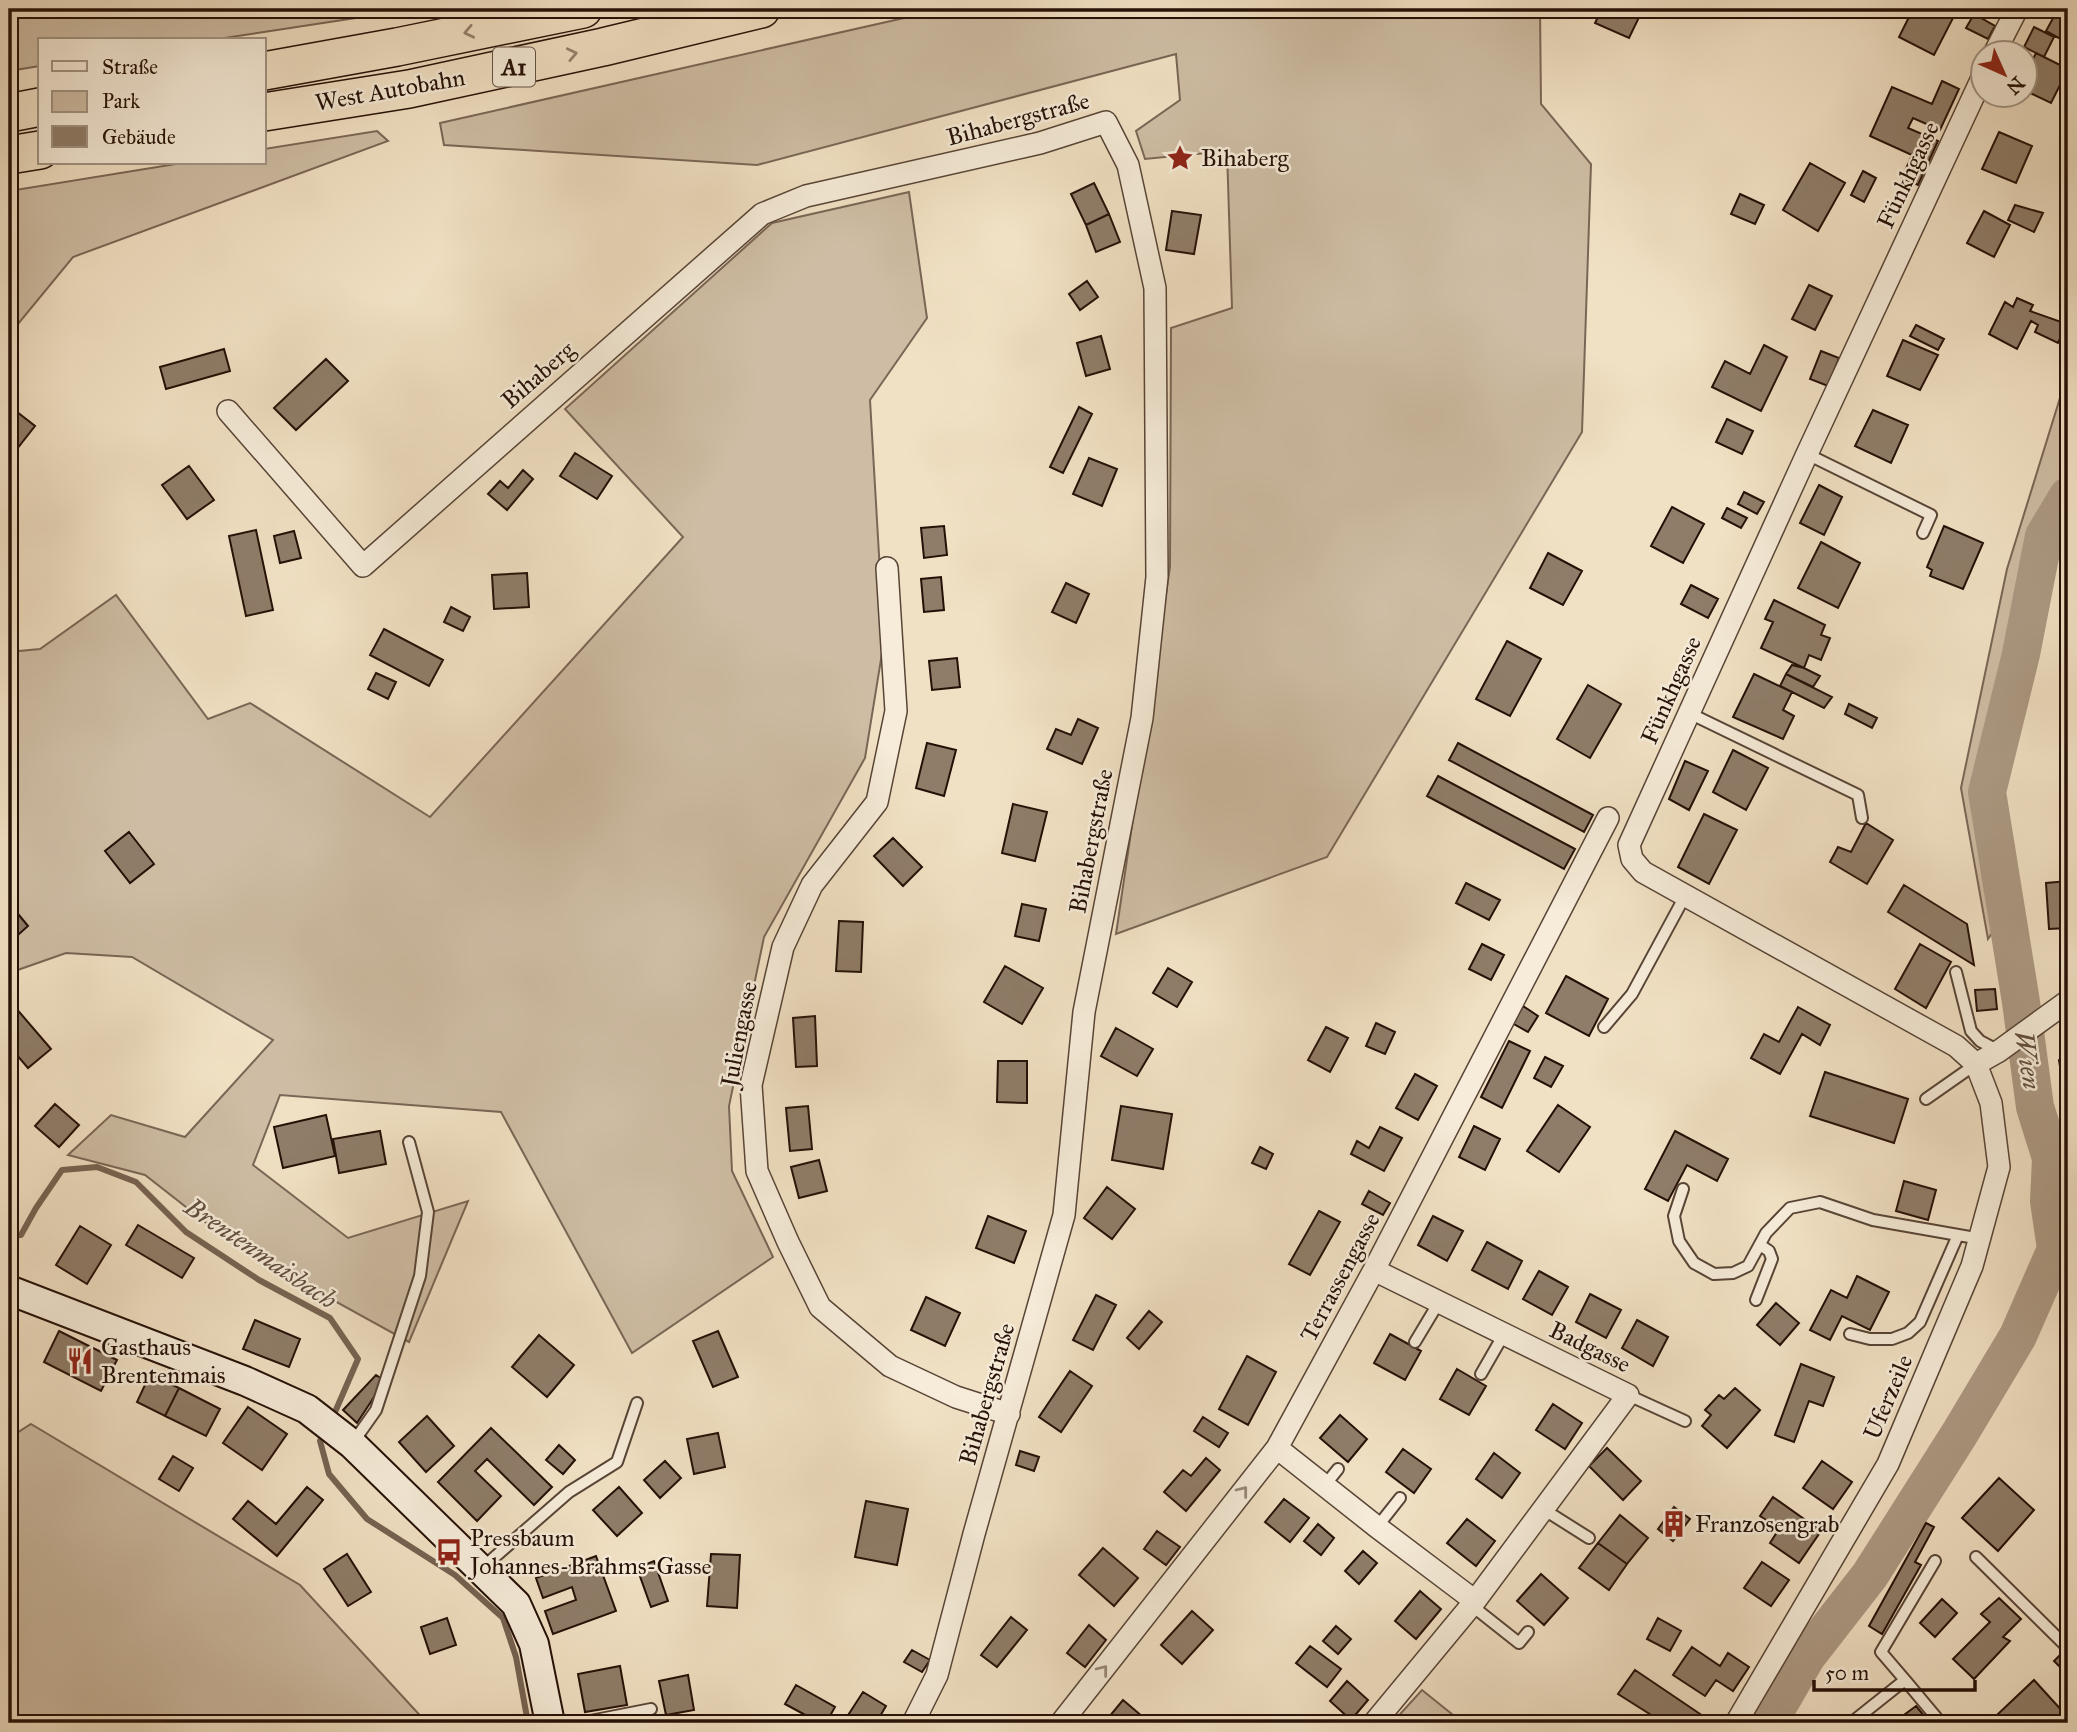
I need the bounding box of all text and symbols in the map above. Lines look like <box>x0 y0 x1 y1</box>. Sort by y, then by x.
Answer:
one-way arrow <box>463 24 475 39</box>
legend <box>38 38 266 164</box>
north arrow <box>1968 38 2038 108</box>
road number: A1 <box>493 48 535 86</box>
one-way arrow <box>566 48 578 62</box>
text: Straße <box>102 54 158 80</box>
street label: West Autobahn <box>313 62 467 118</box>
text: N <box>2002 72 2030 100</box>
street label: Bihabergstraße <box>943 86 1093 152</box>
text: Park <box>102 88 140 114</box>
street label: Fünkhgasse <box>1870 117 1946 233</box>
text: Gebäude <box>102 124 176 150</box>
place icon: Bihaberg <box>1165 143 1195 173</box>
place label: Bihaberg <box>1201 143 1289 173</box>
street label: Bihaberg <box>495 334 582 415</box>
street label: Fünkhgasse <box>1634 632 1708 748</box>
street label: Bihabergstraße <box>1062 766 1120 916</box>
street label: Juliengasse <box>714 979 764 1092</box>
water label: Wien <box>2008 1028 2048 1092</box>
water label: Brentenmaisbach <box>178 1190 343 1316</box>
street label: Terrassengasse <box>1293 1207 1387 1347</box>
street label: Badgasse <box>1544 1314 1636 1380</box>
street label: Bihabergstraße <box>952 1319 1022 1469</box>
place label: Gasthaus Brentenmais <box>101 1332 226 1390</box>
restaurant icon: Gasthaus Brentenmais <box>65 1346 95 1376</box>
street label: Uferzeile <box>1857 1350 1919 1444</box>
one-way arrow <box>1235 1486 1248 1498</box>
building icon: Franzosengrab <box>1659 1509 1689 1539</box>
place label: Franzosengrab <box>1695 1509 1839 1539</box>
place label: Pressbaum Johannes-Brahms-Gasse <box>467 1523 712 1581</box>
bus stop icon: Pressbaum Johannes-Brahms-Gasse <box>434 1537 464 1567</box>
scale bar <box>1814 1648 1976 1692</box>
text: 50 m <box>1825 1660 1870 1686</box>
one-way arrow <box>1094 1665 1107 1677</box>

